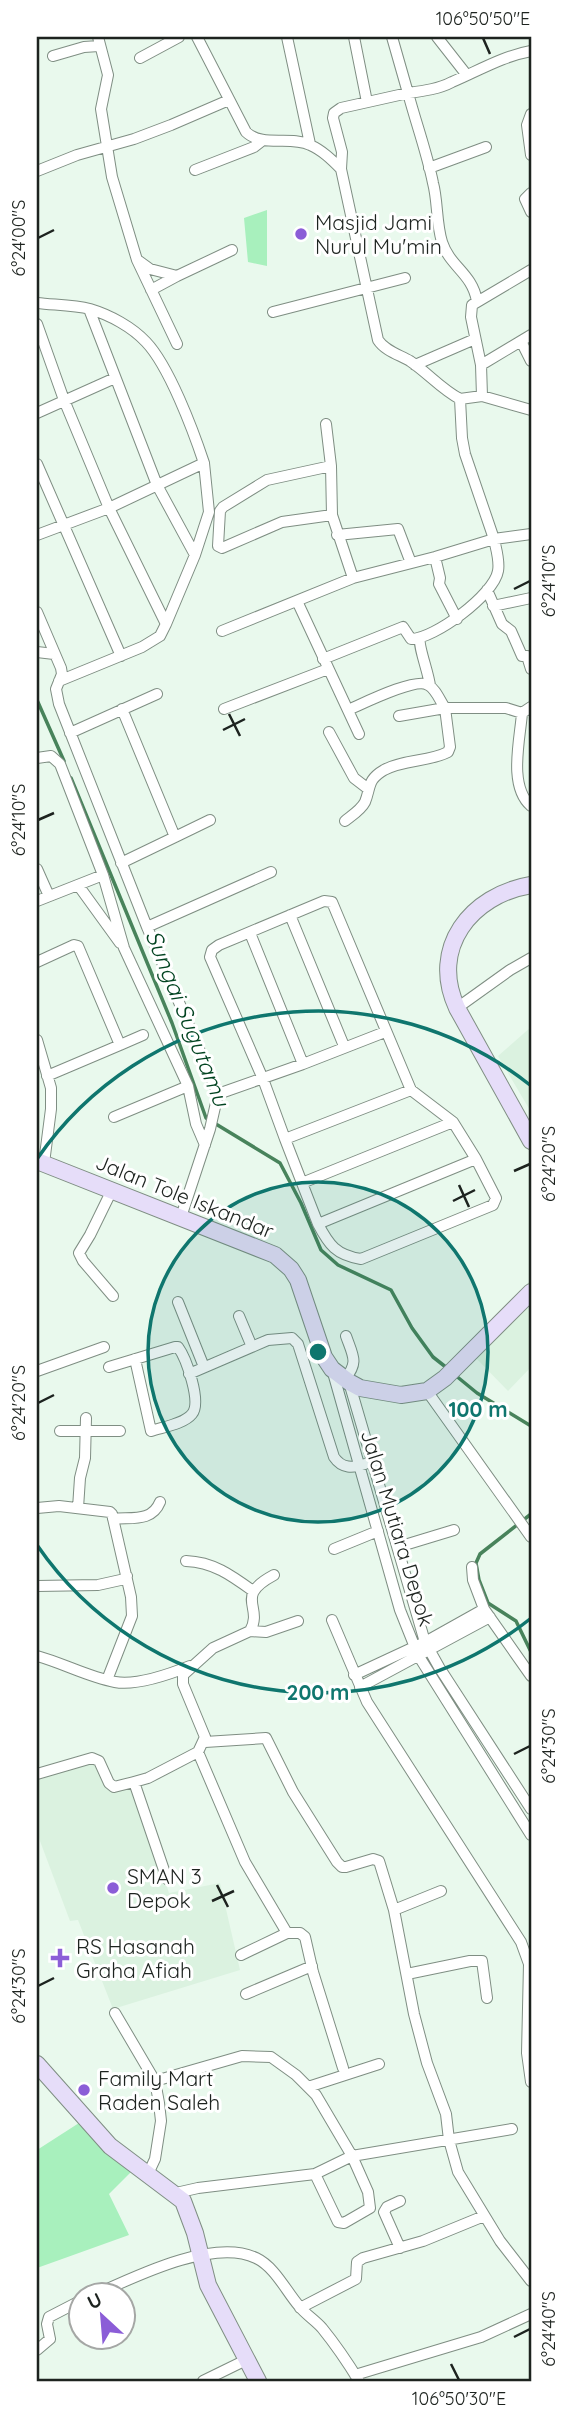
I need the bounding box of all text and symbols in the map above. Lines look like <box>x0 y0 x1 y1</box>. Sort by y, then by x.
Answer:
text: 106°50'50"E <box>436 7 530 30</box>
text: 6°24'00"S <box>7 200 30 276</box>
place label: Masjid Jami Nurul Mu'min <box>315 209 442 259</box>
marker: Masjid Jami Nurul Mu'min <box>293 226 309 242</box>
text: 6°24'10"S <box>537 545 560 617</box>
text: 6°24'10"S <box>7 784 30 856</box>
water label: Sungai Sugutamu <box>139 926 237 1112</box>
text: 6°24'20"S <box>537 1126 560 1202</box>
street label: Jalan Tole Iskandar <box>92 1148 278 1244</box>
centre of rings <box>306 1340 330 1364</box>
text: 6°24'20"S <box>7 1365 30 1441</box>
text: 100 m <box>448 1396 508 1422</box>
street label: Jalan Mutiara Depok <box>356 1427 440 1629</box>
text: 200 m <box>287 1679 349 1705</box>
text: 6°24'30"S <box>537 1708 560 1784</box>
place label: SMAN 3 Depok <box>127 1863 202 1913</box>
marker: SMAN 3 Depok <box>105 1880 121 1896</box>
place label: RS Hasanah Graha Afiah <box>76 1933 195 1983</box>
text: 6°24'30"S <box>7 1948 30 2024</box>
marker: RS Hasanah Graha Afiah <box>50 1948 70 1968</box>
place label: Family Mart Raden Saleh <box>98 2065 220 2115</box>
marker: Family Mart Raden Saleh <box>76 2082 92 2098</box>
north arrow <box>66 2282 136 2352</box>
text: U <box>83 2287 106 2314</box>
text: 6°24'40"S <box>537 2291 560 2367</box>
text: 106°50'30"E <box>412 2387 506 2410</box>

